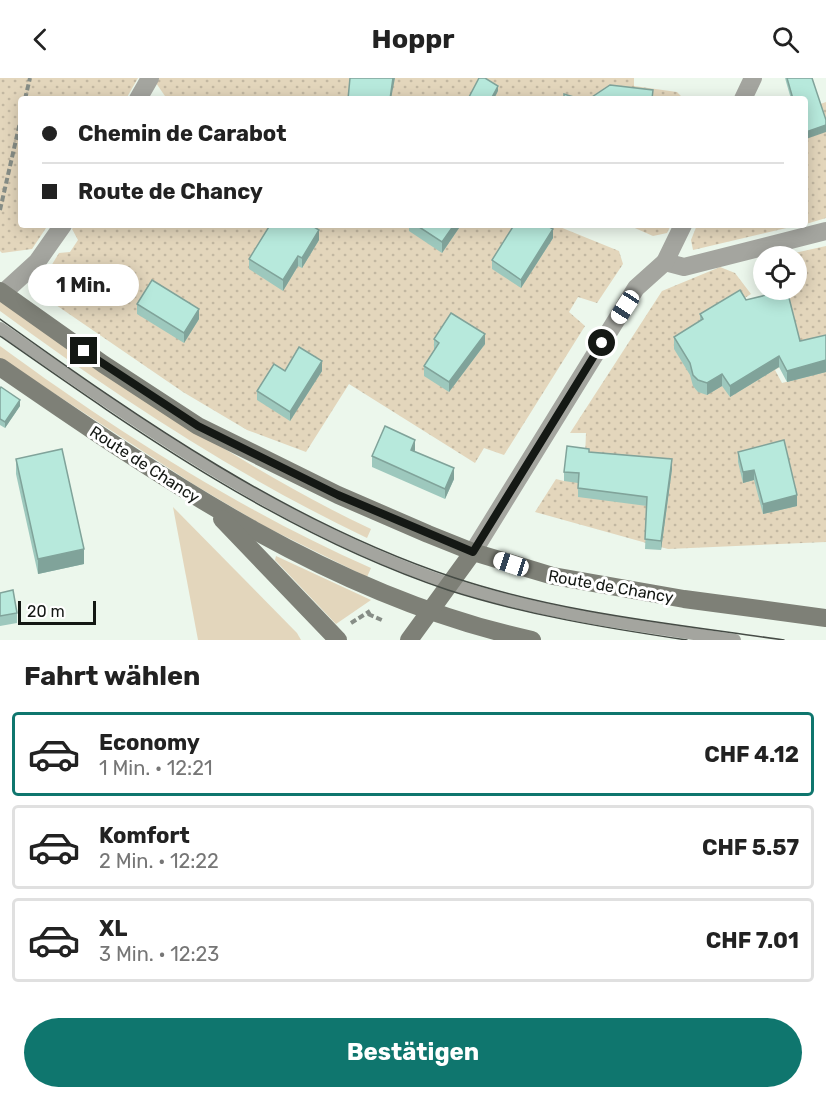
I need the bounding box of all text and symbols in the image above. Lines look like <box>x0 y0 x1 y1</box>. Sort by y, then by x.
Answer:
icon: back <box>24 23 57 56</box>
text: Hoppr <box>372 23 454 55</box>
icon: search <box>769 23 802 56</box>
text: Chemin de Carabot <box>78 120 286 147</box>
text: Route de Chancy <box>78 178 263 205</box>
map controls <box>753 246 807 300</box>
button: locate <box>753 246 807 300</box>
callout: 1 Min. <box>28 264 140 306</box>
text: 1 Min. <box>56 273 111 297</box>
car <box>608 287 642 327</box>
route start <box>588 329 615 356</box>
route end <box>70 337 97 364</box>
street label: Route de Chancy <box>86 422 203 507</box>
car <box>491 550 531 578</box>
street label: Route de Chancy <box>547 566 675 607</box>
scale bar <box>18 598 96 626</box>
text: 20 m <box>27 602 65 621</box>
text: Fahrt wählen <box>24 660 200 692</box>
icon: car <box>27 727 81 781</box>
text: Economy <box>99 729 200 756</box>
text: CHF 4.12 <box>704 741 799 768</box>
text: 1 Min. · 12:21 <box>99 756 212 780</box>
icon: car <box>27 820 81 874</box>
text: Komfort <box>99 822 190 849</box>
text: CHF 5.57 <box>702 834 799 861</box>
text: 2 Min. · 12:22 <box>99 849 219 873</box>
icon: car <box>27 913 81 967</box>
text: XL <box>99 915 127 942</box>
text: CHF 7.01 <box>706 927 799 954</box>
text: 3 Min. · 12:23 <box>99 942 219 966</box>
button: Bestätigen <box>24 1018 802 1087</box>

